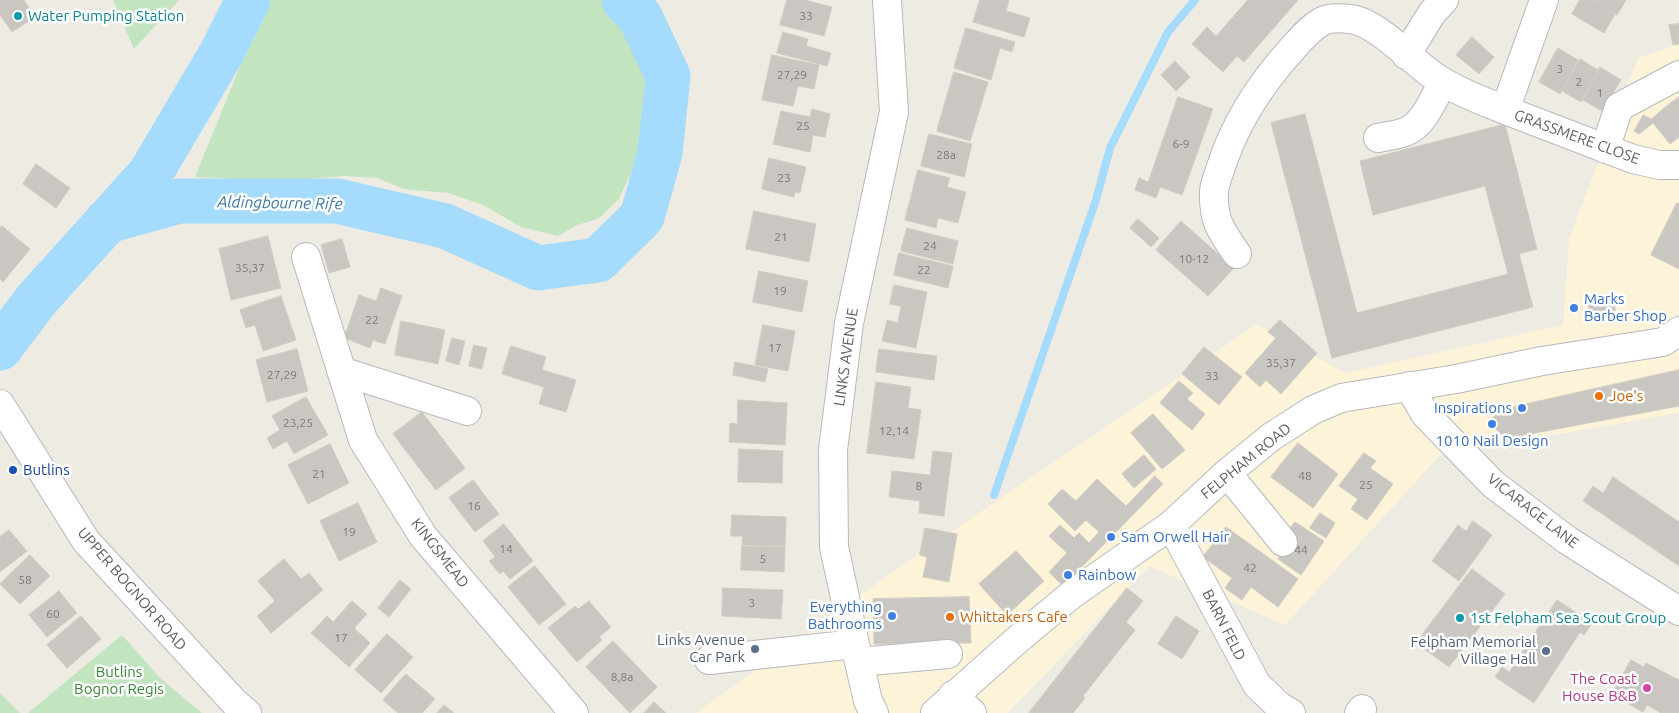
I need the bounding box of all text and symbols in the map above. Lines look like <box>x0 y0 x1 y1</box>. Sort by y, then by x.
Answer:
place label: Water Pumping Station <box>28 7 184 25</box>
house number: 33 <box>799 9 813 23</box>
marker: Water Pumping Station <box>12 10 24 22</box>
house number: 3 <box>1557 62 1563 76</box>
house number: 27,29 <box>777 68 807 82</box>
house number: 2 <box>1576 75 1582 89</box>
house number: 1 <box>1597 86 1603 100</box>
street label: GRASSMERE CLOSE <box>1512 106 1642 168</box>
house number: 25 <box>796 119 810 133</box>
house number: 6-9 <box>1172 137 1190 151</box>
house number: 28a <box>936 148 956 162</box>
house number: 23 <box>777 171 791 185</box>
water label: Aldingbourne Rife <box>217 192 343 214</box>
house number: 21 <box>774 230 788 244</box>
house number: 24 <box>923 239 937 253</box>
house number: 10-12 <box>1179 252 1209 266</box>
house number: 35,37 <box>235 261 265 275</box>
house number: 22 <box>917 263 931 277</box>
house number: 19 <box>773 284 787 298</box>
place label: Marks Barber Shop <box>1584 290 1667 325</box>
marker: Marks Barber Shop <box>1568 302 1580 314</box>
street label: LINKS AVENUE <box>830 307 862 407</box>
house number: 22 <box>365 313 379 327</box>
house number: 17 <box>768 341 782 355</box>
house number: 35,37 <box>1266 356 1296 370</box>
house number: 27,29 <box>267 368 297 382</box>
house number: 33 <box>1205 369 1219 383</box>
place label: Joe's <box>1609 387 1643 405</box>
marker: Joe's <box>1593 390 1605 402</box>
place label: Inspirations <box>1434 399 1512 417</box>
marker: Inspirations <box>1516 402 1528 414</box>
house number: 23,25 <box>283 416 313 430</box>
marker: 1010 Nail Design <box>1486 418 1498 430</box>
street label: FELPHAM ROAD <box>1197 419 1295 503</box>
house number: 12,14 <box>879 424 909 438</box>
place label: 1010 Nail Design <box>1436 432 1548 450</box>
place label: Butlins <box>23 461 70 479</box>
marker: Butlins <box>7 464 19 476</box>
house number: 21 <box>312 467 326 481</box>
house number: 48 <box>1298 469 1312 483</box>
street label: VICARAGE LANE <box>1484 470 1582 552</box>
house number: 25 <box>1359 478 1373 492</box>
house number: 8 <box>916 479 922 493</box>
house number: 16 <box>467 499 481 513</box>
street label: KINGSMEAD <box>407 515 473 591</box>
street label: UPPER BOGNOR ROAD <box>74 524 190 654</box>
house number: 19 <box>342 525 356 539</box>
place label: Sam Orwell Hair <box>1121 528 1229 546</box>
marker: Sam Orwell Hair <box>1105 531 1117 543</box>
house number: 14 <box>499 542 513 556</box>
house number: 44 <box>1294 543 1308 557</box>
house number: 5 <box>760 552 766 566</box>
house number: 42 <box>1243 561 1257 575</box>
place label: Rainbow <box>1078 566 1136 584</box>
marker: Rainbow <box>1062 569 1074 581</box>
house number: 58 <box>18 573 32 587</box>
street label: BARN FELD <box>1198 586 1250 664</box>
house number: 3 <box>749 596 755 610</box>
place label: Everything Bathrooms <box>808 598 882 633</box>
house number: 60 <box>46 607 60 621</box>
place label: Whittakers Cafe <box>960 608 1068 626</box>
place label: 1st Felpham Sea Scout Group <box>1470 609 1666 627</box>
marker: Everything Bathrooms <box>886 610 898 622</box>
marker: Whittakers Cafe <box>944 611 956 623</box>
marker: 1st Felpham Sea Scout Group <box>1454 612 1466 624</box>
house number: 17 <box>334 631 348 645</box>
place label: Links Avenue Car Park <box>657 631 745 666</box>
place label: Felpham Memorial Village Hall <box>1410 633 1536 668</box>
marker: Links Avenue Car Park <box>749 643 761 655</box>
marker: Felpham Memorial Village Hall <box>1540 645 1552 657</box>
park label: Butlins Bognor Regis <box>74 663 164 698</box>
house number: 8,8a <box>611 670 633 684</box>
place label: The Coast House B&B <box>1562 670 1637 705</box>
marker: The Coast House B&B <box>1641 682 1653 694</box>

